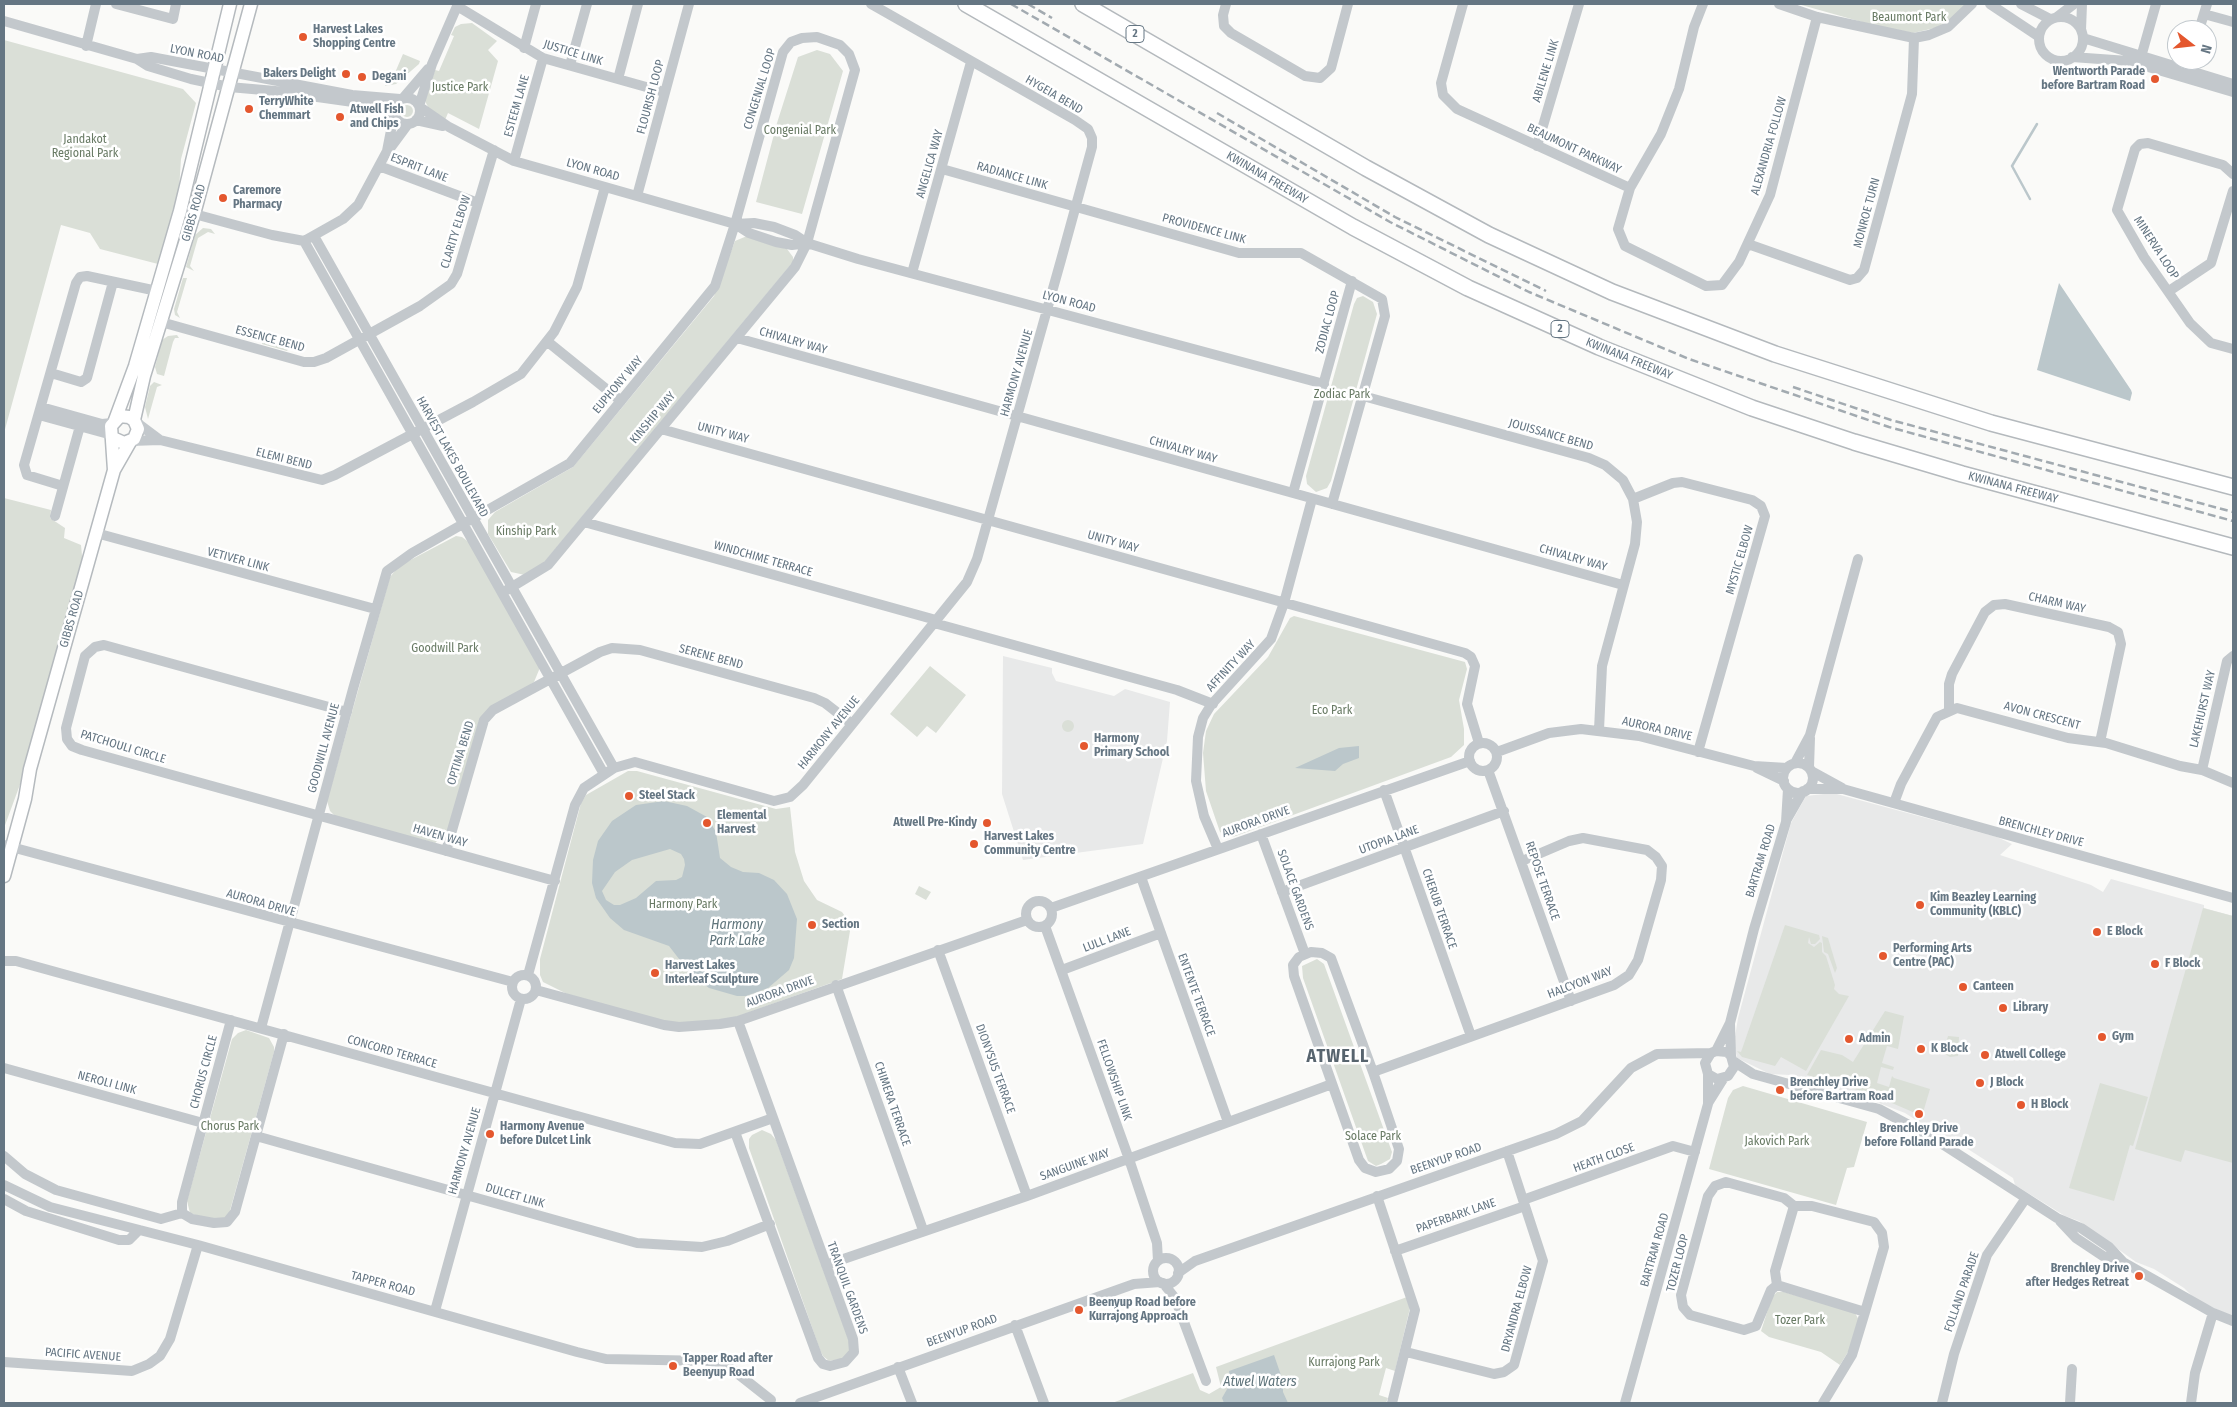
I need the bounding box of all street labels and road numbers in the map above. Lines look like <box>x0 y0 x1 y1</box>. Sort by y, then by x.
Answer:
road number: 2 <box>1126 26 1144 42</box>
street label: JUSTICE LINK <box>542 37 604 69</box>
street label: ABILENE LINK <box>1530 38 1562 104</box>
street label: LYON ROAD <box>169 42 225 66</box>
street label: CONGENIAL LOOP <box>741 47 779 131</box>
street label: FLOURISH LOOP <box>634 58 668 136</box>
street label: ESTEEM LANE <box>501 73 533 139</box>
street label: HYGEIA BEND <box>1023 73 1085 117</box>
street label: ALEXANDRIA FOLLOW <box>1748 95 1790 197</box>
street label: BEAUMONT PARKWAY <box>1525 121 1623 177</box>
street label: ANGELICA WAY <box>913 128 947 200</box>
street label: KWINANA FREEWAY <box>1223 149 1311 207</box>
street label: ESPRIT LANE <box>388 150 450 186</box>
street label: LYON ROAD <box>565 156 621 184</box>
street label: RADIANCE LINK <box>975 159 1049 193</box>
street label: MONROE TURN <box>1851 176 1883 250</box>
street label: GIBBS ROAD <box>179 183 209 243</box>
street label: CLARITY ELBOW <box>438 194 474 270</box>
street label: PROVIDENCE LINK <box>1161 211 1247 247</box>
street label: MINERVA LOOP <box>2130 214 2182 282</box>
street label: LYON ROAD <box>1041 288 1097 316</box>
street label: ZODIAC LOOP <box>1313 289 1343 355</box>
road number: 2 <box>1551 320 1569 338</box>
street label: ESSENCE BEND <box>234 323 306 355</box>
street label: CHIVALRY WAY <box>757 324 829 358</box>
street label: HARMONY AVENUE <box>998 328 1036 418</box>
street label: KWINANA FREEWAY <box>1584 335 1674 383</box>
street label: EUPHONY WAY <box>590 353 646 417</box>
street label: KINSHIP WAY <box>627 389 679 447</box>
street label: HARVEST LAKES BOULEVARD <box>413 394 491 520</box>
street label: JOUISSANCE BEND <box>1507 416 1595 454</box>
street label: UNITY WAY <box>696 419 750 447</box>
street label: CHIVALRY WAY <box>1147 433 1219 467</box>
street label: ELEMI BEND <box>254 445 314 473</box>
street label: KWINANA FREEWAY <box>1967 469 2059 507</box>
street label: MYSTIC ELBOW <box>1723 524 1757 596</box>
street label: UNITY WAY <box>1086 528 1140 556</box>
street label: WINDCHIME TERRACE <box>712 538 814 580</box>
street label: CHIVALRY WAY <box>1537 541 1609 575</box>
street label: VETIVER LINK <box>205 545 271 575</box>
street label: GIBBS ROAD <box>57 589 87 649</box>
street label: CHARM WAY <box>2027 589 2087 617</box>
street label: AFFINITY WAY <box>1203 637 1259 695</box>
street label: SERENE BEND <box>677 642 745 672</box>
street label: LAKEHURST WAY <box>2187 669 2219 749</box>
street label: HARMONY AVENUE <box>795 693 863 773</box>
street label: AVON CRESCENT <box>2002 699 2082 733</box>
street label: GOODWILL AVENUE <box>305 702 343 794</box>
street label: AURORA DRIVE <box>1621 714 1693 744</box>
street label: OPTIMA BEND <box>444 719 478 787</box>
street label: PATCHOULI CIRCLE <box>79 727 167 767</box>
street label: AURORA DRIVE <box>1220 803 1292 841</box>
street label: BRENCHLEY DRIVE <box>1997 814 2085 850</box>
street label: HAVEN WAY <box>411 821 469 851</box>
street label: UTOPIA LANE <box>1357 822 1421 858</box>
street label: BARTRAM ROAD <box>1743 823 1779 899</box>
street label: REPOSE TERRACE <box>1522 840 1562 922</box>
street label: SOLACE GARDENS <box>1274 848 1316 932</box>
street label: CHERUB TERRACE <box>1419 867 1459 951</box>
street label: AURORA DRIVE <box>225 886 297 920</box>
street label: LULL LANE <box>1081 924 1133 956</box>
street label: ENTENTE TERRACE <box>1174 951 1218 1039</box>
street label: HALCYON WAY <box>1546 964 1614 1002</box>
street label: AURORA DRIVE <box>744 973 816 1011</box>
street label: DIONYSUS TERRACE <box>972 1022 1018 1116</box>
street label: CONCORD TERRACE <box>346 1032 438 1072</box>
street label: CHORUS CIRCLE <box>187 1034 221 1110</box>
street label: FELLOWSHIP LINK <box>1093 1038 1135 1122</box>
street label: CHIMERA TERRACE <box>871 1060 913 1148</box>
street label: NEROLI LINK <box>76 1068 138 1098</box>
street label: HARMONY AVENUE <box>446 1106 484 1196</box>
street label: BEENYUP ROAD <box>1408 1140 1484 1178</box>
street label: HEATH CLOSE <box>1571 1140 1637 1176</box>
street label: SANGUINE WAY <box>1038 1146 1112 1184</box>
street label: DULCET LINK <box>484 1181 546 1211</box>
street label: PAPERBARK LANE <box>1414 1196 1498 1236</box>
street label: BARTRAM ROAD <box>1638 1211 1672 1289</box>
street label: TOZER LOOP <box>1664 1233 1692 1293</box>
street label: TRANQUIL GARDENS <box>824 1240 870 1336</box>
street label: FOLLAND PARADE <box>1942 1250 1982 1334</box>
street label: DRYANDRA ELBOW <box>1499 1264 1535 1354</box>
street label: TAPPER ROAD <box>349 1269 417 1299</box>
street label: BEENYUP ROAD <box>925 1312 999 1350</box>
street label: PACIFIC AVENUE <box>45 1345 121 1365</box>

